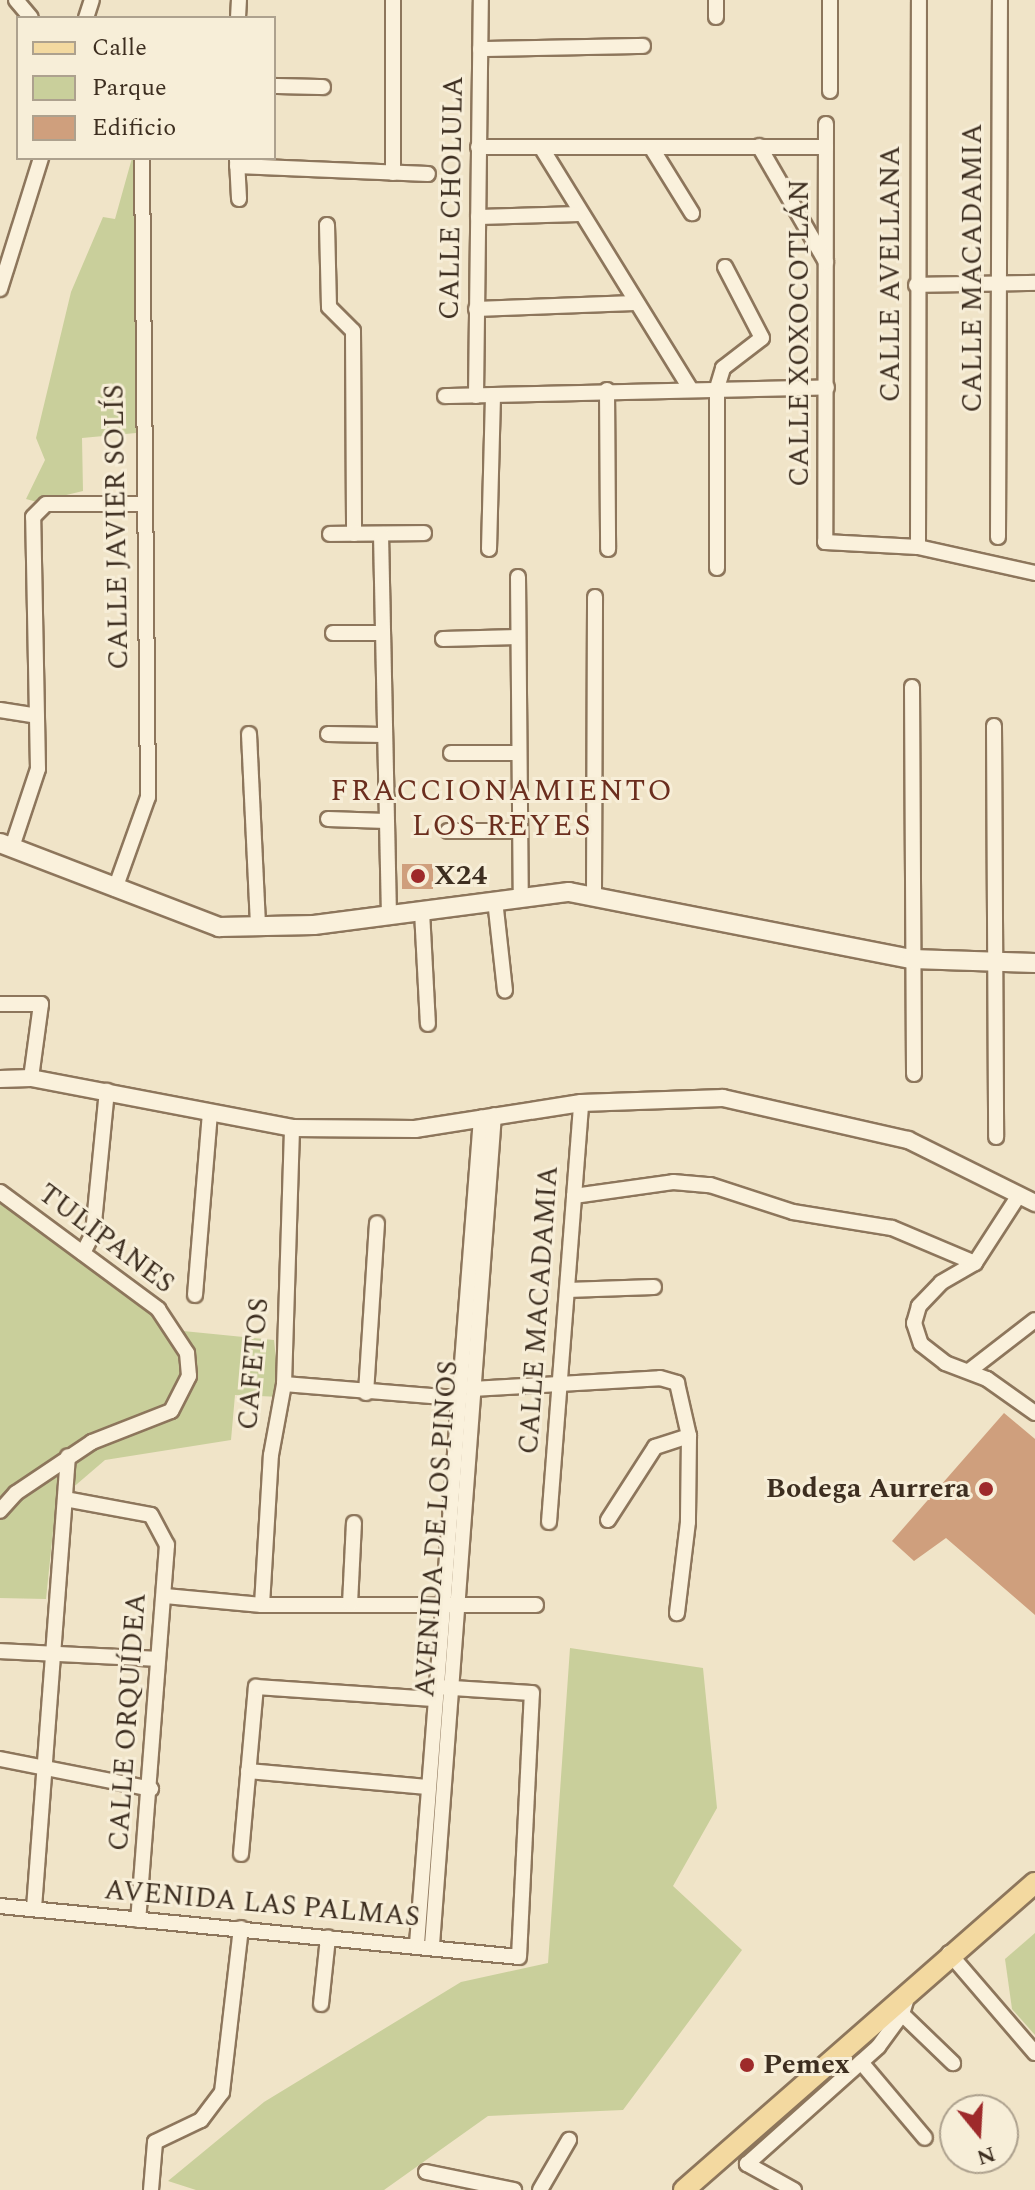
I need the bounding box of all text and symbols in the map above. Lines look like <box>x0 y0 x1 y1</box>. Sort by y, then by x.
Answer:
legend <box>16 16 276 160</box>
text: Calle <box>92 30 147 66</box>
text: Parque <box>92 70 167 106</box>
street label: CALLE CHOLULA <box>433 76 471 320</box>
text: Edificio <box>92 110 176 146</box>
street label: CALLE MACADAMIA <box>956 123 990 413</box>
street label: CALLE AVELLANA <box>874 146 908 402</box>
street label: CALLE XOXOCOTLÁN <box>783 179 817 487</box>
street label: CALLE JAVIER SOLÍS <box>98 384 136 670</box>
district label: FRACCIONAMIENTO LOS REYES <box>330 773 674 844</box>
place label: X24 <box>434 859 487 893</box>
marker: X24 <box>409 867 427 885</box>
street label: CALLE MACADAMIA <box>512 1165 566 1455</box>
street label: TULIPANES <box>31 1177 181 1301</box>
street label: CAFETOS <box>231 1297 277 1431</box>
street label: AVENIDA DE LOS PINOS <box>408 1360 466 1698</box>
place label: Bodega Aurrera <box>766 1472 970 1506</box>
marker: Bodega Aurrera <box>977 1480 995 1498</box>
street label: CALLE ORQUÍDEA <box>102 1592 154 1852</box>
street label: AVENIDA LAS PALMAS <box>103 1873 421 1935</box>
place label: Pemex <box>763 2048 850 2082</box>
marker: Pemex <box>738 2056 756 2074</box>
north arrow <box>939 2094 1019 2174</box>
text: N <box>972 2137 1000 2174</box>

